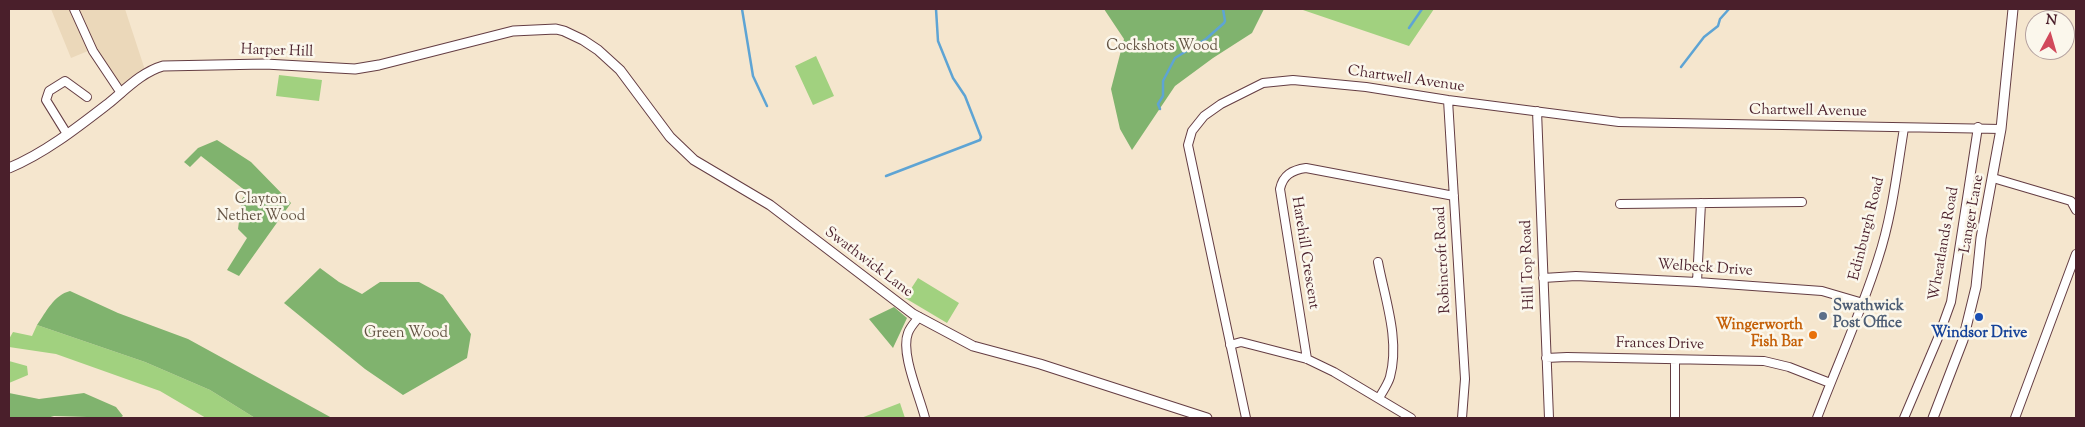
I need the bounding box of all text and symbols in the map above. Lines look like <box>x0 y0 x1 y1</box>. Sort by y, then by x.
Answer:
north arrow <box>2025 10 2075 60</box>
text: N <box>2045 11 2058 32</box>
park label: Cockshots Wood <box>1106 38 1218 56</box>
street label: Harper Hill <box>240 42 314 62</box>
street label: Chartwell Avenue <box>1346 63 1466 97</box>
street label: Chartwell Avenue <box>1749 102 1867 122</box>
street label: Langer Lane <box>1957 173 1989 255</box>
street label: Edinburgh Road <box>1846 175 1890 283</box>
street label: Wheatlands Road <box>1926 186 1964 302</box>
park label: Clayton Nether Wood <box>217 191 305 226</box>
street label: Harehill Crescent <box>1286 195 1322 311</box>
street label: Robincroft Road <box>1432 206 1456 314</box>
street label: Hill Top Road <box>1518 220 1540 310</box>
street label: Swathwick Lane <box>820 224 916 302</box>
street label: Welbeck Drive <box>1657 257 1753 281</box>
place label: Swathwick Post Office <box>1833 298 1904 333</box>
marker: Swathwick Post Office <box>1817 310 1829 322</box>
marker: Windsor Drive <box>1973 311 1985 323</box>
place label: Wingerworth Fish Bar <box>1716 317 1803 352</box>
park label: Green Wood <box>364 325 448 343</box>
place label: Windsor Drive <box>1931 325 2027 343</box>
marker: Wingerworth Fish Bar <box>1807 329 1819 341</box>
street label: Frances Drive <box>1616 335 1704 355</box>

